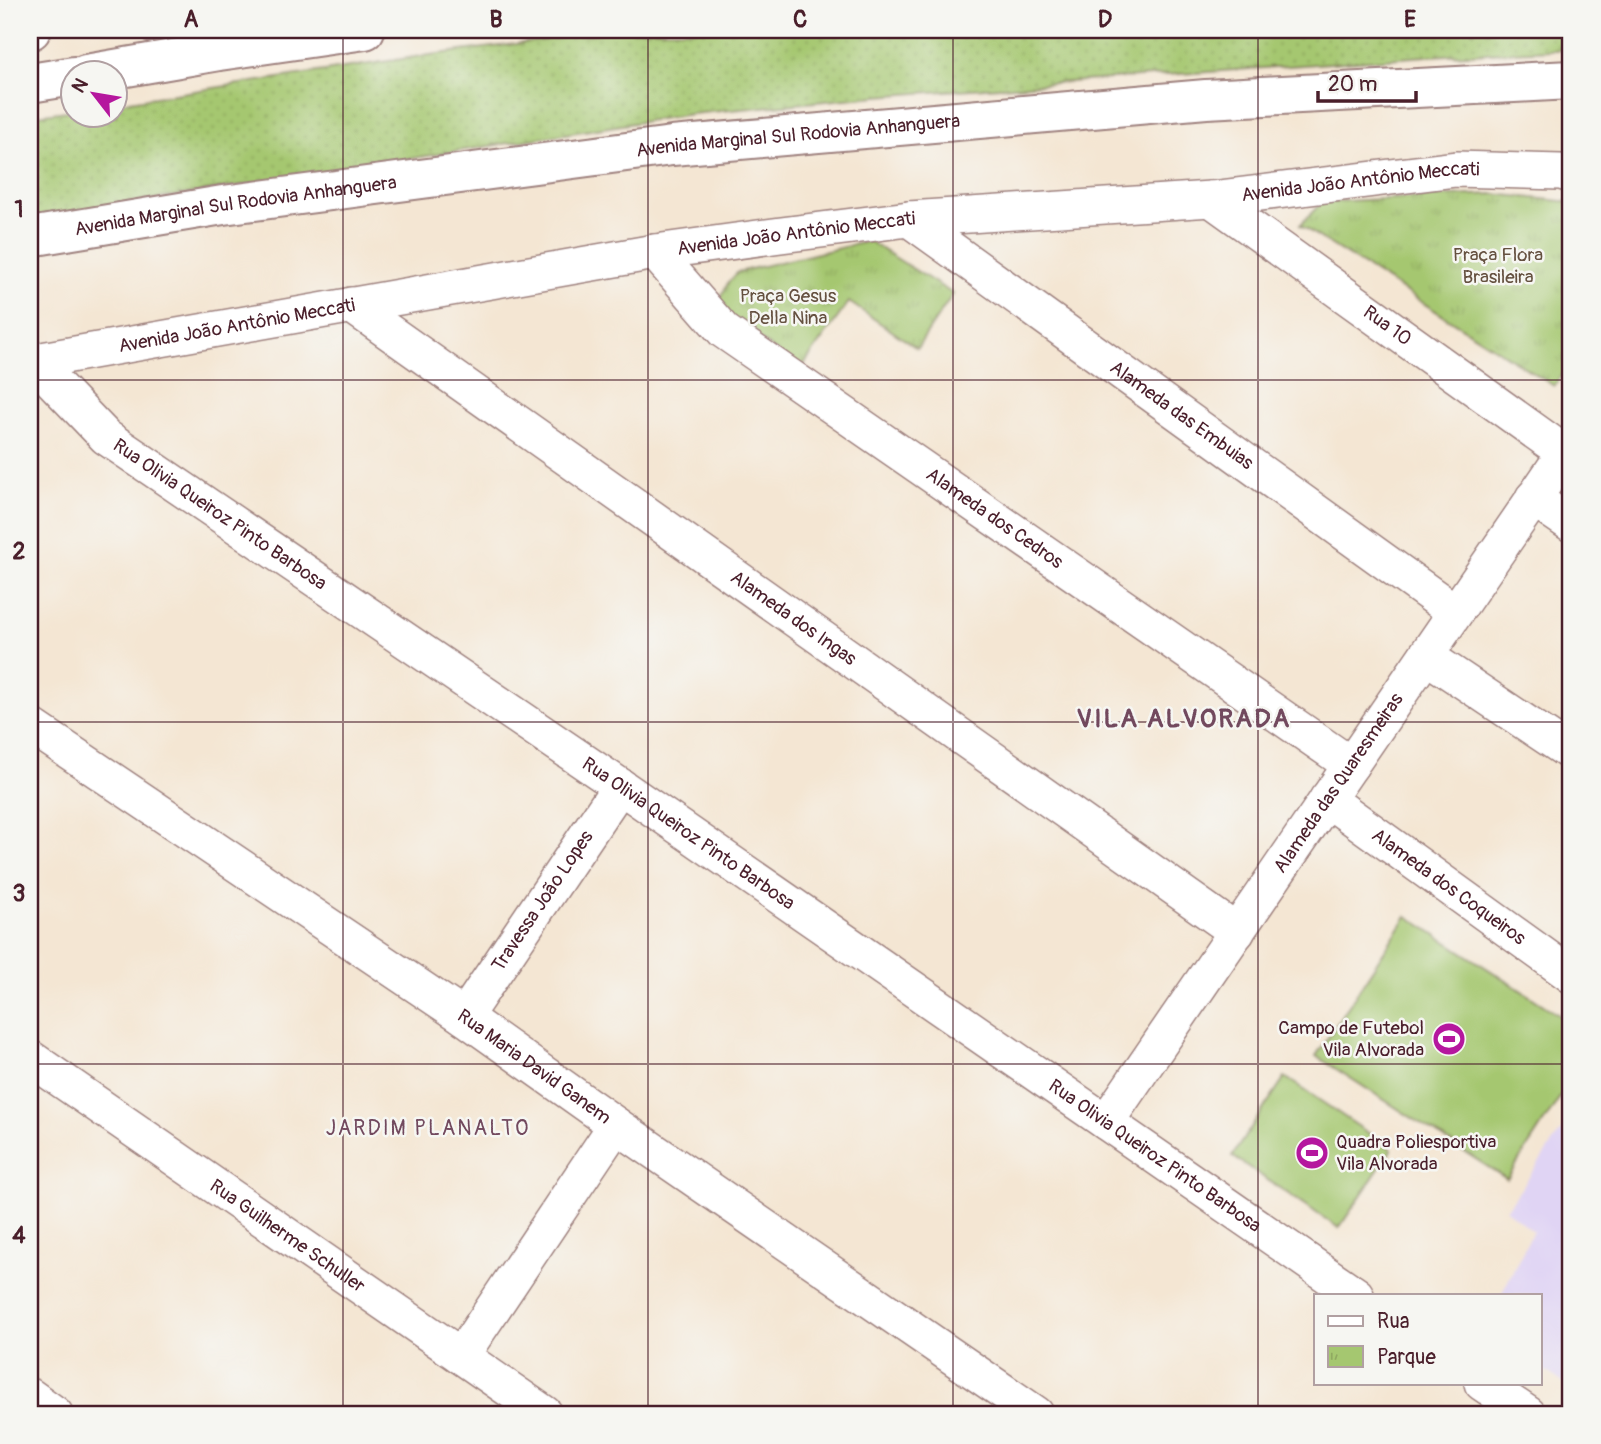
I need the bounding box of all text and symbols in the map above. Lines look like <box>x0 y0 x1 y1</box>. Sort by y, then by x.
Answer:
text: A <box>184 5 199 34</box>
text: B <box>489 5 503 34</box>
text: C <box>793 5 807 34</box>
text: D <box>1098 5 1112 34</box>
text: E <box>1404 5 1416 34</box>
north arrow <box>60 60 130 130</box>
scale bar <box>1318 60 1416 104</box>
text: 20 m <box>1328 71 1377 98</box>
text: N <box>67 74 94 97</box>
street label: Avenida Marginal Sul Rodovia Anhanguera <box>635 109 961 163</box>
street label: Avenida João Antônio Meccati <box>1240 157 1480 207</box>
street label: Avenida Marginal Sul Rodovia Anhanguera <box>73 170 398 241</box>
text: 1 <box>15 195 24 224</box>
street label: Avenida João Antônio Meccati <box>676 207 916 261</box>
park label: Praça Flora Brasileira <box>1453 243 1543 289</box>
park label: Praça Gesus Della Nina <box>740 284 837 330</box>
street label: Avenida João Antônio Meccati <box>117 293 357 358</box>
street label: Rua 10 <box>1358 300 1416 351</box>
street label: Alameda das Embuias <box>1105 355 1259 475</box>
street label: Rua Olivia Queiroz Pinto Barbosa <box>108 433 331 595</box>
street label: Alameda dos Cedros <box>921 462 1068 574</box>
text: 2 <box>13 537 26 566</box>
street label: Alameda dos Ingas <box>726 565 862 671</box>
street label: Alameda das Quaresmeiras <box>1268 688 1409 878</box>
district label: VILA ALVORADA <box>1077 703 1291 735</box>
street label: Rua Olivia Queiroz Pinto Barbosa <box>577 752 800 915</box>
street label: Alameda dos Coqueiros <box>1367 823 1531 951</box>
street label: Travessa João Lopes <box>486 825 599 976</box>
text: 3 <box>13 879 25 908</box>
street label: Rua Maria David Ganem <box>453 1004 616 1130</box>
place label: Campo de Futebol Vila Alvorada <box>1278 1016 1424 1062</box>
sports icon: Campo de Futebol Vila Alvorada <box>1430 1020 1468 1058</box>
street label: Rua Olivia Queiroz Pinto Barbosa <box>1044 1074 1266 1238</box>
district label: JARDIM PLANALTO <box>326 1115 530 1142</box>
place label: Quadra Poliesportiva Vila Alvorada <box>1336 1130 1497 1176</box>
sports icon: Quadra Poliesportiva Vila Alvorada <box>1293 1134 1331 1172</box>
street label: Rua Guilherme Schuller <box>205 1174 370 1298</box>
text: 4 <box>12 1221 26 1250</box>
legend <box>1314 1294 1542 1384</box>
text: Rua <box>1377 1308 1410 1335</box>
text: Parque <box>1377 1344 1436 1371</box>

